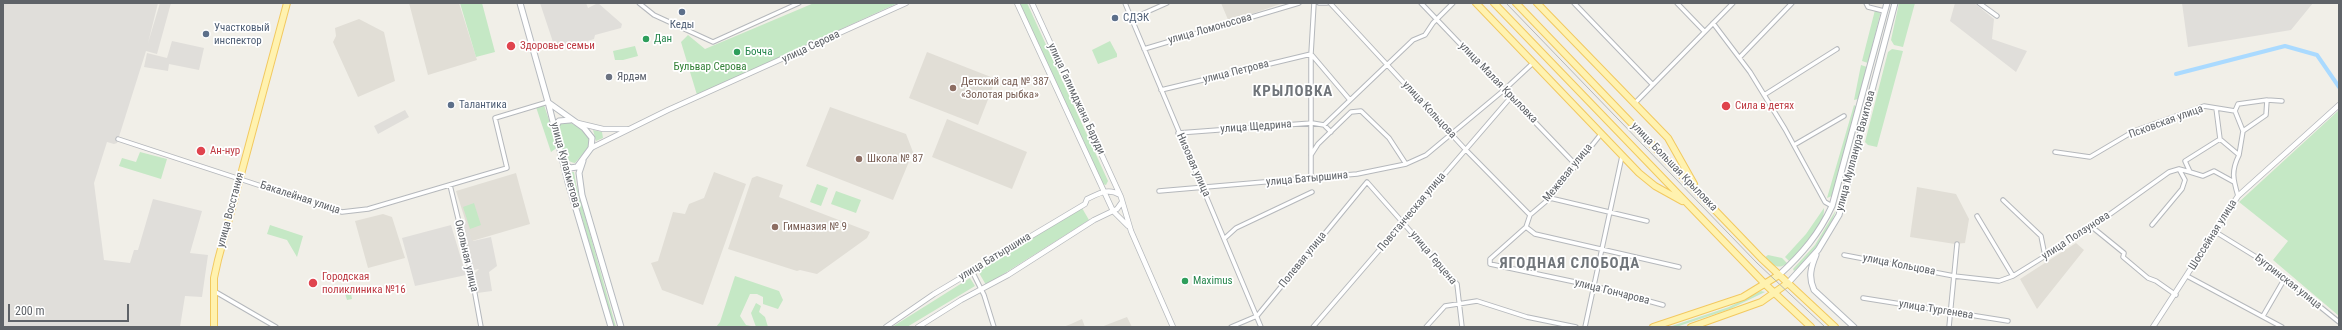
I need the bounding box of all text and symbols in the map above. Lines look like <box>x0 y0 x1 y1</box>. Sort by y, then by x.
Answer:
marker: Кеды <box>677 7 687 17</box>
place label: СДЭК <box>1123 11 1149 25</box>
street label: улица Ломоносова <box>1167 11 1253 47</box>
marker: СДЭК <box>1110 13 1120 23</box>
place label: Кеды <box>670 18 694 32</box>
place label: Участковый инспектор <box>214 21 270 47</box>
street label: улица Серова <box>780 28 842 66</box>
marker: Участковый инспектор <box>201 29 211 39</box>
place label: Дан <box>654 32 672 46</box>
marker: Дан <box>641 34 651 44</box>
place label: Здоровье семьи <box>520 39 595 53</box>
marker: Здоровье семьи <box>505 40 517 52</box>
street label: улица Малая Крыловка <box>1456 40 1540 126</box>
street label: улица Галимджана Баруди <box>1044 41 1108 157</box>
place label: Бочча <box>745 45 772 59</box>
marker: Бочча <box>732 47 742 57</box>
street label: улица Петрова <box>1202 57 1270 87</box>
park label: Бульвар Серова <box>673 60 747 74</box>
place label: Ярдәм <box>617 70 647 84</box>
marker: Ярдәм <box>604 72 614 82</box>
place label: Детский сад № 387 «Золотая рыбка» <box>961 75 1049 101</box>
street label: улица Кольцова <box>1399 79 1459 141</box>
marker: Детский сад № 387 «Золотая рыбка» <box>948 83 958 93</box>
district label: КРЫЛОВКА <box>1253 83 1333 101</box>
street label: улица Мулланура Вахитова <box>1834 89 1878 213</box>
place label: Талантика <box>459 98 507 112</box>
place label: Сила в детях <box>1735 99 1794 113</box>
marker: Талантика <box>446 100 456 110</box>
marker: Сила в детях <box>1720 100 1732 112</box>
street label: Псковская улица <box>2127 102 2205 142</box>
street label: улица Щедрина <box>1220 118 1292 136</box>
street label: улица Большая Крыловка <box>1628 120 1720 214</box>
street label: улица Кулахметова <box>547 121 583 209</box>
street label: Низовая улица <box>1173 131 1213 199</box>
street label: Межевая улица <box>1541 141 1595 205</box>
place label: Ан-нур <box>210 144 240 158</box>
marker: Ан-нур <box>195 145 207 157</box>
place label: Школа № 87 <box>867 152 923 166</box>
marker: Школа № 87 <box>854 154 864 164</box>
street label: улица Батыршина <box>1265 169 1349 189</box>
street label: Повстанческая улица <box>1375 170 1449 254</box>
street label: улица Восстания <box>215 171 247 249</box>
street label: Бакалейная улица <box>258 179 342 217</box>
street label: Шоссейная улица <box>2186 197 2240 273</box>
street label: улица Ползунова <box>2040 209 2112 263</box>
street label: Окольная улица <box>451 219 481 293</box>
place label: Гимназия № 9 <box>783 220 847 234</box>
marker: Гимназия № 9 <box>770 222 780 232</box>
street label: Полевая улица <box>1276 229 1330 291</box>
street label: улица Герцена <box>1407 229 1459 287</box>
street label: улица Батыршина <box>956 230 1034 284</box>
street label: улица Кольцова <box>1862 252 1936 278</box>
street label: Бугринская улица <box>2252 252 2324 312</box>
district label: ЯГОДНАЯ СЛОБОДА <box>1500 255 1640 273</box>
place label: Городская поликлиника №16 <box>322 270 406 296</box>
place label: Maximus <box>1193 274 1233 288</box>
marker: Maximus <box>1180 276 1190 286</box>
street label: улица Гончарова <box>1573 276 1651 308</box>
marker: Городская поликлиника №16 <box>307 277 319 289</box>
scale bar <box>10 296 131 322</box>
street label: улица Тургенева <box>1898 298 1974 322</box>
text: 200 m <box>15 304 45 318</box>

